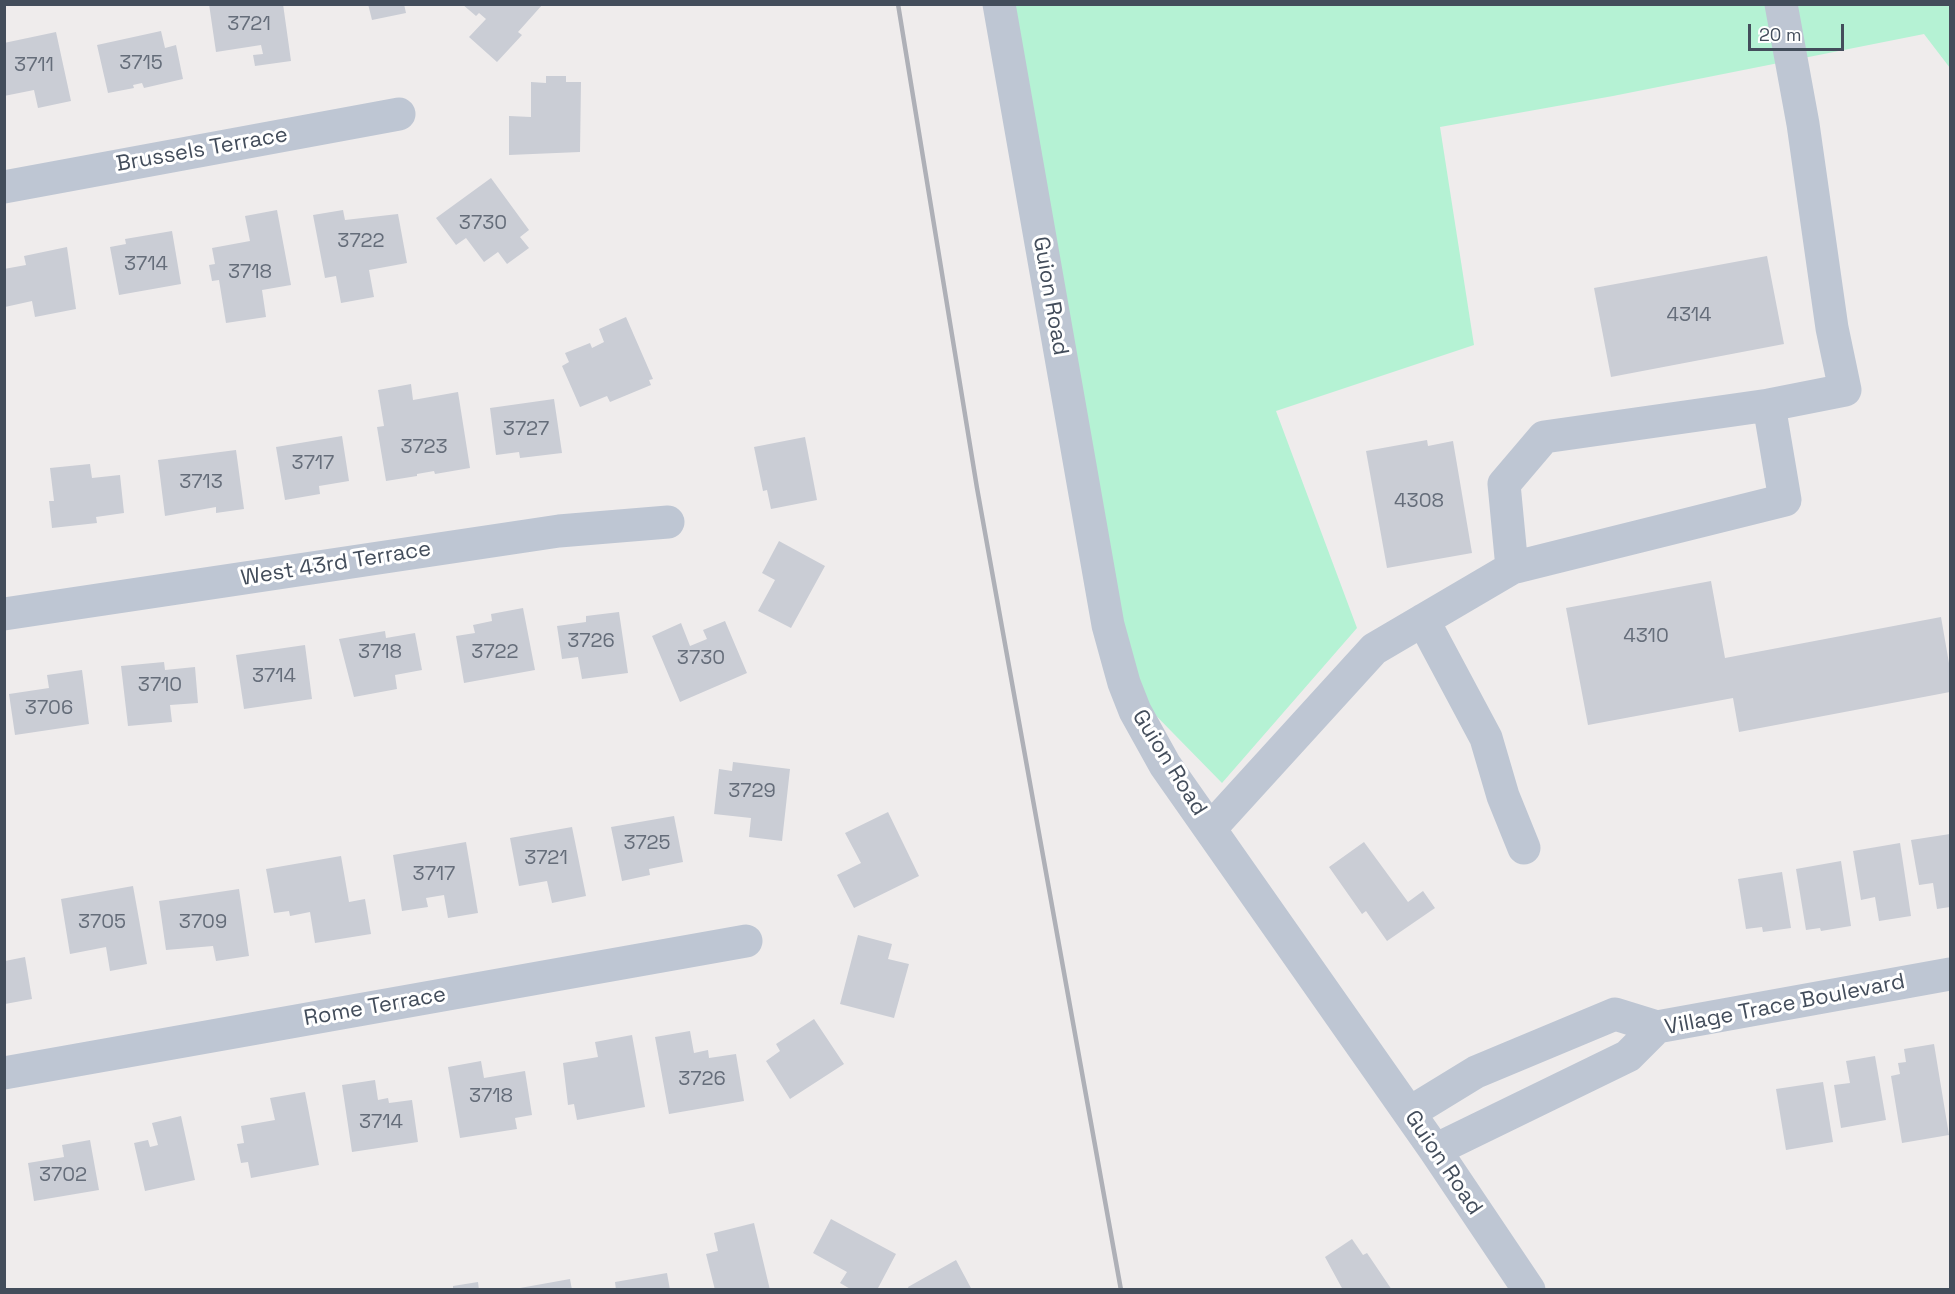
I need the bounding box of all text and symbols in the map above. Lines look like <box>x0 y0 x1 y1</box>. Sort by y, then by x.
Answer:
scale bar <box>1751 12 1847 50</box>
house number: 3721 <box>227 13 271 37</box>
text: 20 m <box>1759 23 1802 46</box>
house number: 3715 <box>119 52 163 76</box>
house number: 3711 <box>14 54 54 78</box>
street label: Brussels Terrace <box>114 122 290 178</box>
house number: 3730 <box>459 212 507 236</box>
house number: 3722 <box>337 230 385 254</box>
street label: Guion Road <box>1027 235 1073 357</box>
house number: 3714 <box>124 253 168 277</box>
house number: 3718 <box>228 261 272 285</box>
house number: 4314 <box>1666 304 1712 328</box>
house number: 3727 <box>503 418 549 442</box>
house number: 3723 <box>400 436 448 460</box>
house number: 3717 <box>292 452 334 476</box>
house number: 3713 <box>179 471 223 495</box>
house number: 4308 <box>1394 490 1444 514</box>
street label: West 43rd Terrace <box>239 536 433 592</box>
house number: 4310 <box>1623 625 1669 649</box>
house number: 3726 <box>567 630 615 654</box>
house number: 3718 <box>358 641 402 665</box>
house number: 3722 <box>471 641 519 665</box>
house number: 3730 <box>677 647 725 671</box>
house number: 3714 <box>252 665 296 689</box>
house number: 3710 <box>138 674 182 698</box>
house number: 3706 <box>25 697 73 721</box>
street label: Guion Road <box>1126 705 1212 821</box>
house number: 3729 <box>728 780 776 804</box>
house number: 3725 <box>623 832 671 856</box>
house number: 3721 <box>524 847 568 871</box>
house number: 3717 <box>413 863 455 887</box>
house number: 3705 <box>78 911 126 935</box>
house number: 3709 <box>179 911 227 935</box>
street label: Village Trace Boulevard <box>1663 969 1907 1041</box>
street label: Rome Terrace <box>302 982 448 1032</box>
house number: 3726 <box>678 1068 726 1092</box>
house number: 3718 <box>469 1085 513 1109</box>
street label: Guion Road <box>1398 1106 1488 1220</box>
house number: 3714 <box>359 1111 403 1135</box>
house number: 3702 <box>39 1164 87 1188</box>

